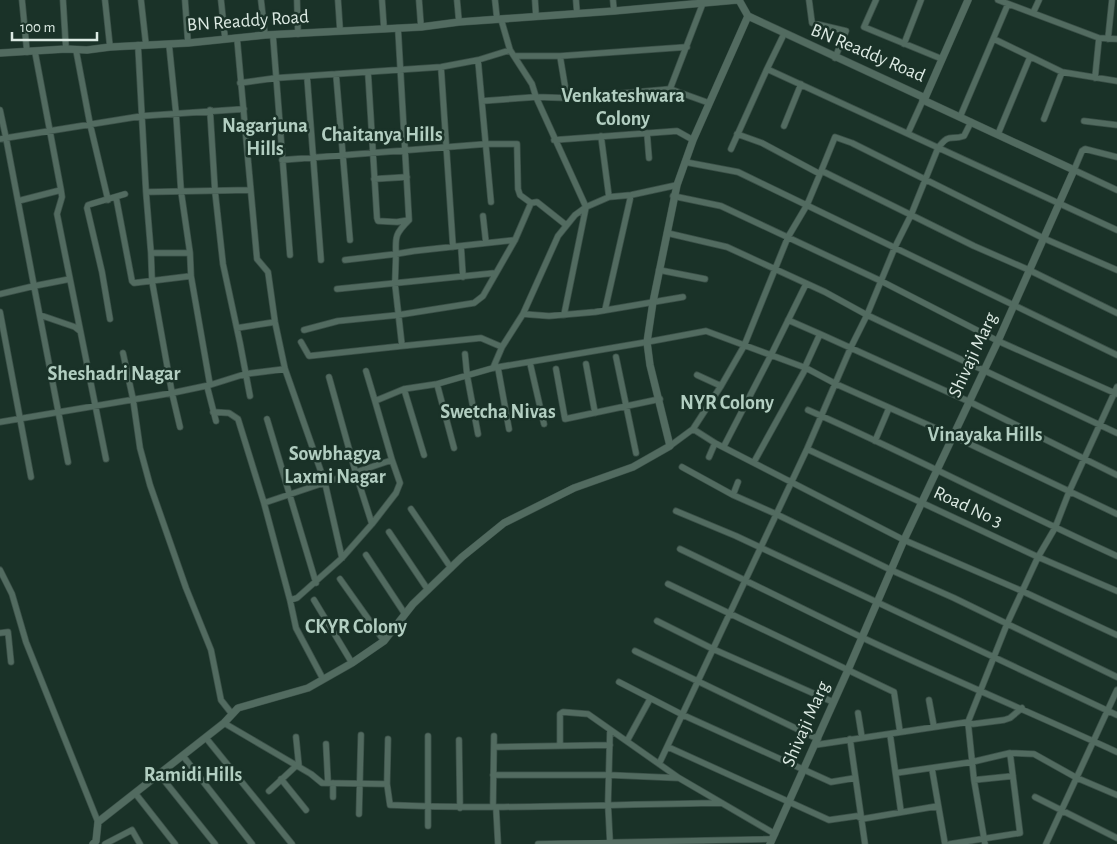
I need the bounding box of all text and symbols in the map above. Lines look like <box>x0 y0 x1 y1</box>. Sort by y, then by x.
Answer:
street label: BN Readdy Road <box>186 7 310 35</box>
scale bar <box>12 10 98 42</box>
text: 100 m <box>20 20 55 35</box>
street label: BN Readdy Road <box>808 20 928 86</box>
district label: Venkateshwara Colony <box>561 86 685 129</box>
district label: Nagarjuna Hills <box>222 116 308 159</box>
district label: Chaitanya Hills <box>321 125 443 145</box>
street label: Shivaji Marg <box>945 309 1001 400</box>
district label: Sheshadri Nagar <box>47 364 181 384</box>
district label: NYR Colony <box>680 393 774 413</box>
district label: Swetcha Nivas <box>440 402 556 422</box>
district label: Vinayaka Hills <box>928 425 1043 445</box>
district label: Sowbhagya Laxmi Nagar <box>284 444 386 487</box>
street label: Road No 3 <box>931 483 1005 531</box>
district label: CKYR Colony <box>305 617 407 637</box>
street label: Shivaji Marg <box>779 678 834 770</box>
district label: Ramidi Hills <box>144 765 243 785</box>

